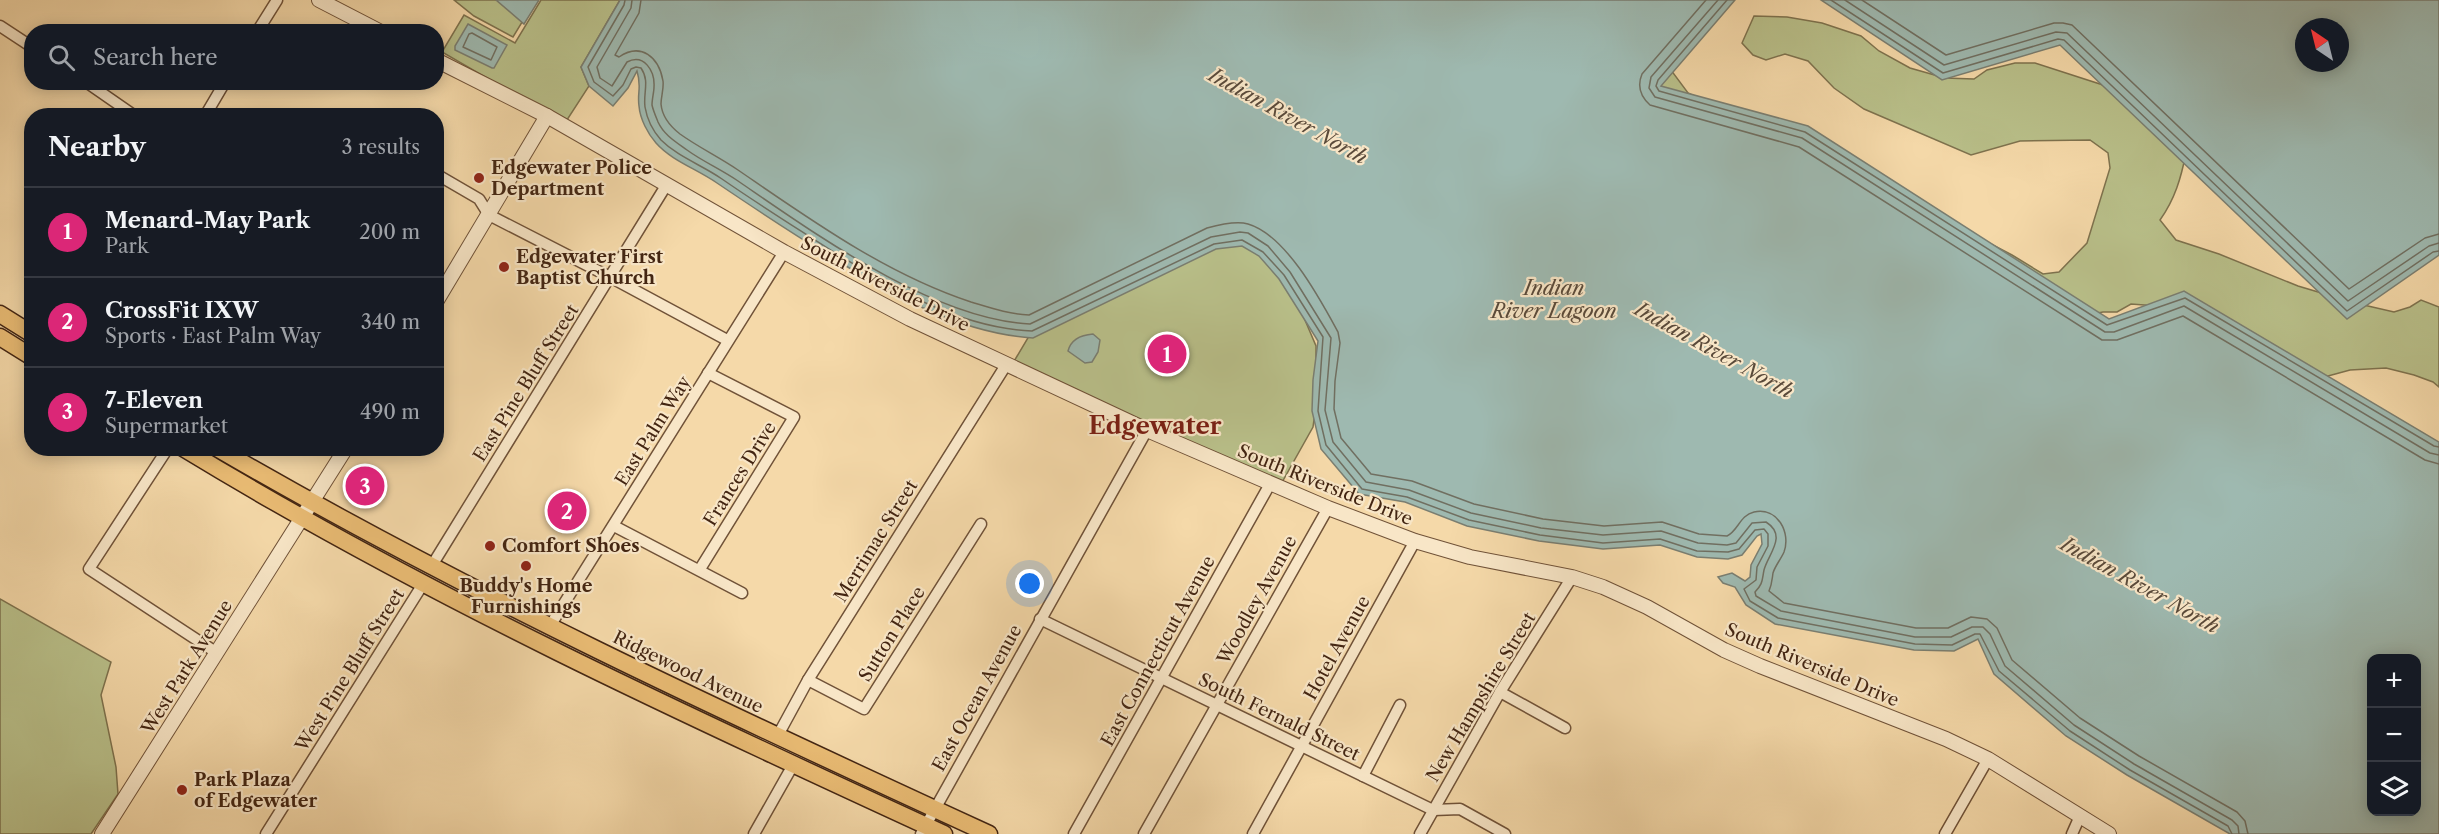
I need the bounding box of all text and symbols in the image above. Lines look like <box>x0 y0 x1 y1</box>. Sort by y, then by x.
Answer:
north arrow <box>2295 18 2349 72</box>
search box <box>24 24 444 90</box>
icon: search <box>45 41 78 74</box>
text: Search here <box>93 44 218 71</box>
water label: Indian River North <box>1203 62 1371 169</box>
text: Nearby <box>48 131 146 163</box>
text: 3 results <box>342 135 420 159</box>
place label: Edgewater Police Department <box>491 157 652 200</box>
marker: Edgewater Police Department <box>472 171 486 185</box>
text: Menard-May Park <box>105 207 310 234</box>
text: 1 <box>63 220 72 244</box>
text: 200 m <box>359 220 420 244</box>
street label: South Riverside Drive <box>797 232 973 336</box>
text: Park <box>105 234 148 258</box>
place label: Edgewater First Baptist Church <box>516 246 664 289</box>
marker: Edgewater First Baptist Church <box>497 260 511 274</box>
water label: Indian River Lagoon <box>1489 276 1617 323</box>
water label: Indian River North <box>1629 296 1797 403</box>
text: CrossFit IXW <box>105 297 258 324</box>
street label: East Pine Bluff Street <box>469 300 584 466</box>
text: 2 <box>62 310 73 334</box>
text: 340 m <box>361 310 420 334</box>
text: Sports · East Palm Way <box>105 324 321 348</box>
pin: 1 <box>1148 332 1186 376</box>
street label: East Palm Way <box>610 371 696 490</box>
text: 7-Eleven <box>105 387 203 414</box>
text: 3 <box>62 400 73 424</box>
text: 490 m <box>360 400 420 424</box>
district label: Edgewater <box>1088 411 1222 440</box>
text: Supermarket <box>105 414 228 438</box>
street label: Frances Drive <box>699 418 781 530</box>
street label: South Riverside Drive <box>1234 440 1416 530</box>
pin: 3 <box>346 464 385 508</box>
street label: Merrimac Street <box>830 475 923 606</box>
pin: 2 <box>548 488 586 534</box>
water label: Indian River North <box>2055 531 2223 638</box>
street label: Woodley Avenue <box>1212 532 1301 669</box>
place label: Comfort Shoes <box>502 535 640 557</box>
marker: Comfort Shoes <box>483 539 497 553</box>
street label: East Connecticut Avenue <box>1096 552 1220 750</box>
marker: Buddy's Home Furnishings <box>519 559 533 573</box>
your location <box>1015 569 1044 598</box>
place label: Buddy's Home Furnishings <box>459 575 593 618</box>
street label: Sutton Place <box>854 582 930 686</box>
street label: West Pine Bluff Street <box>290 584 409 756</box>
street label: Hotel Avenue <box>1299 592 1375 704</box>
street label: West Park Avenue <box>136 596 237 739</box>
street label: New Hampshire Street <box>1422 608 1541 786</box>
street label: South Riverside Drive <box>1722 618 1902 712</box>
street label: East Ocean Avenue <box>928 621 1026 775</box>
street label: Ridgewood Avenue <box>609 626 767 718</box>
map controls <box>2367 654 2421 816</box>
button: + <box>2367 654 2421 708</box>
street label: South Fernald Street <box>1195 668 1364 766</box>
button: − <box>2367 708 2421 762</box>
button: layers <box>2367 762 2421 816</box>
place label: Park Plaza of Edgewater <box>194 769 317 812</box>
marker: Park Plaza of Edgewater <box>175 783 189 797</box>

